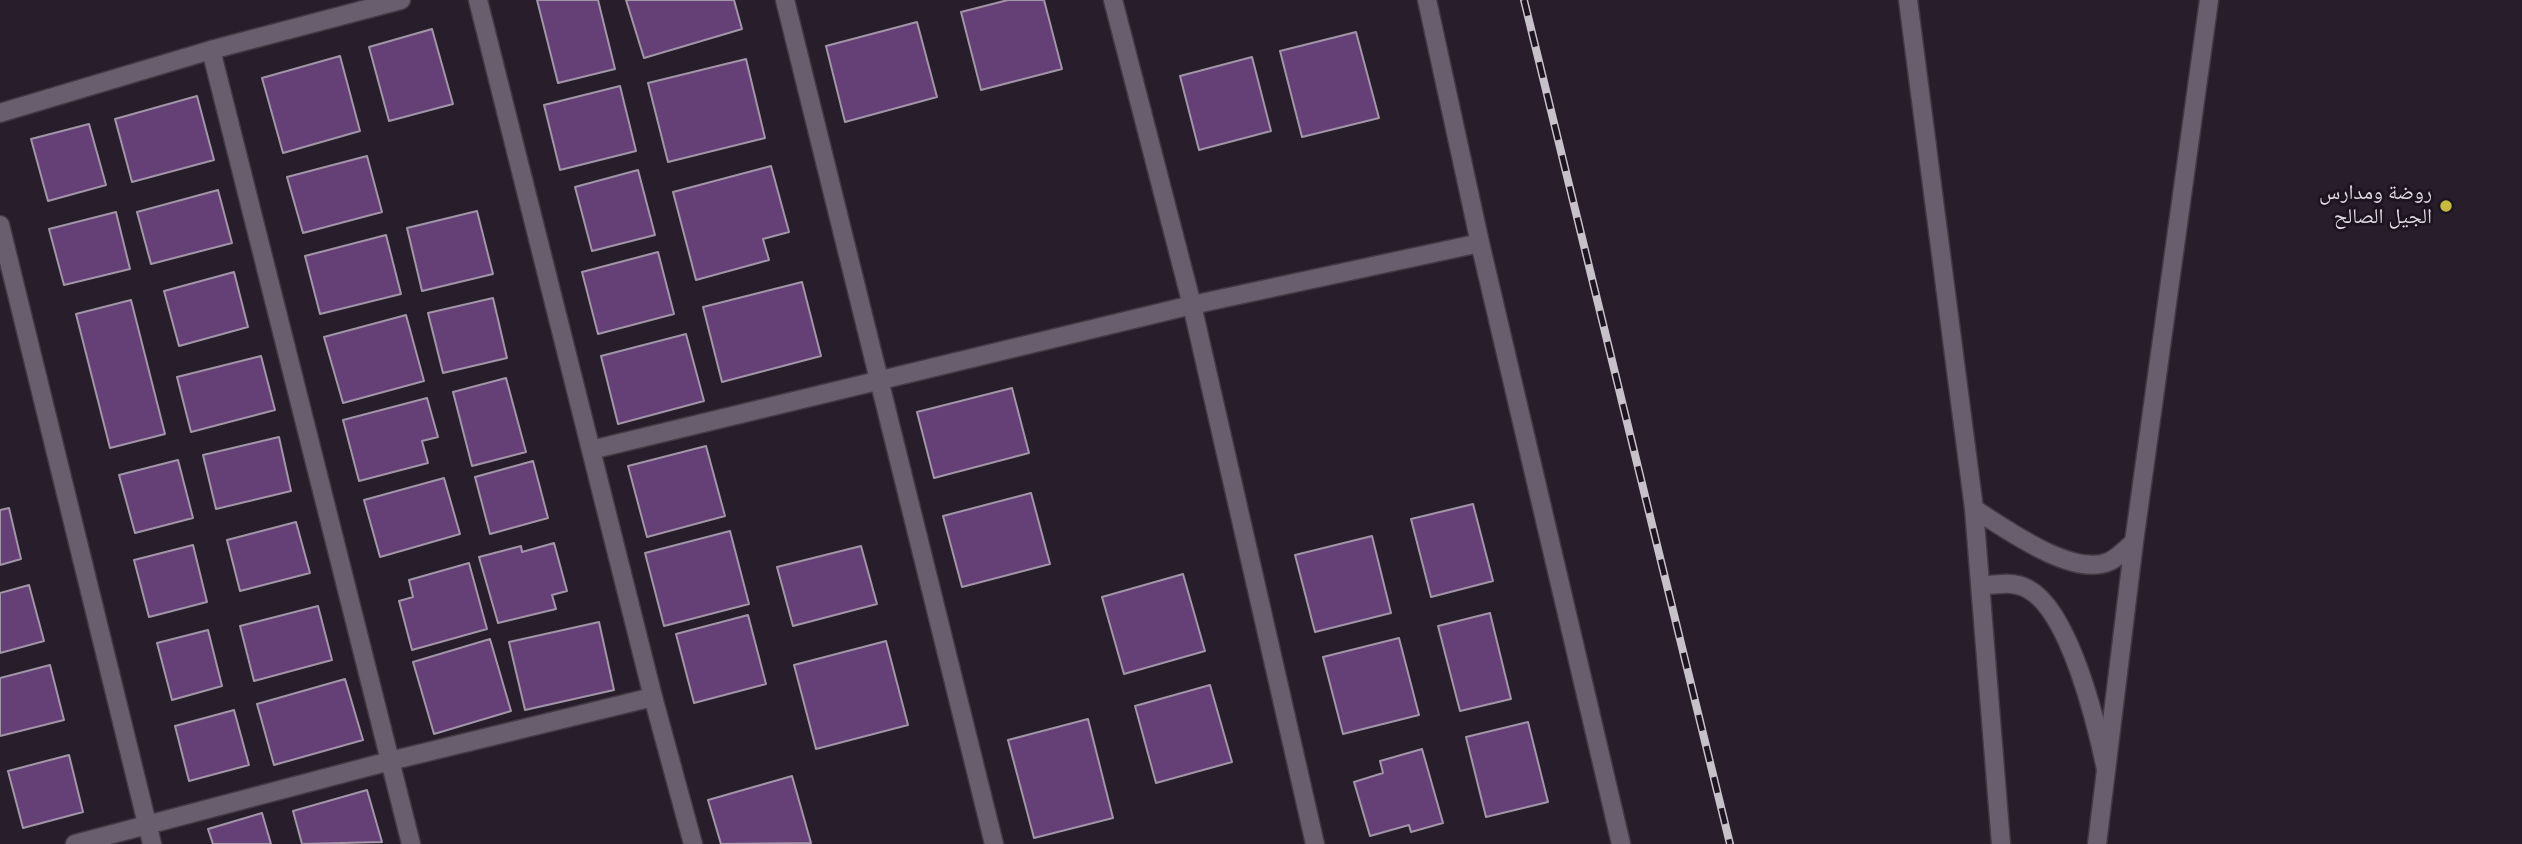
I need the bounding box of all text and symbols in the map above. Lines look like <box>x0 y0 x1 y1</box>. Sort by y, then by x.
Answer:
place label: روضة ومدارس الجيل الصالح <box>2319 181 2432 231</box>
marker: روضة ومدارس الجيل الصالح <box>2438 198 2454 214</box>

